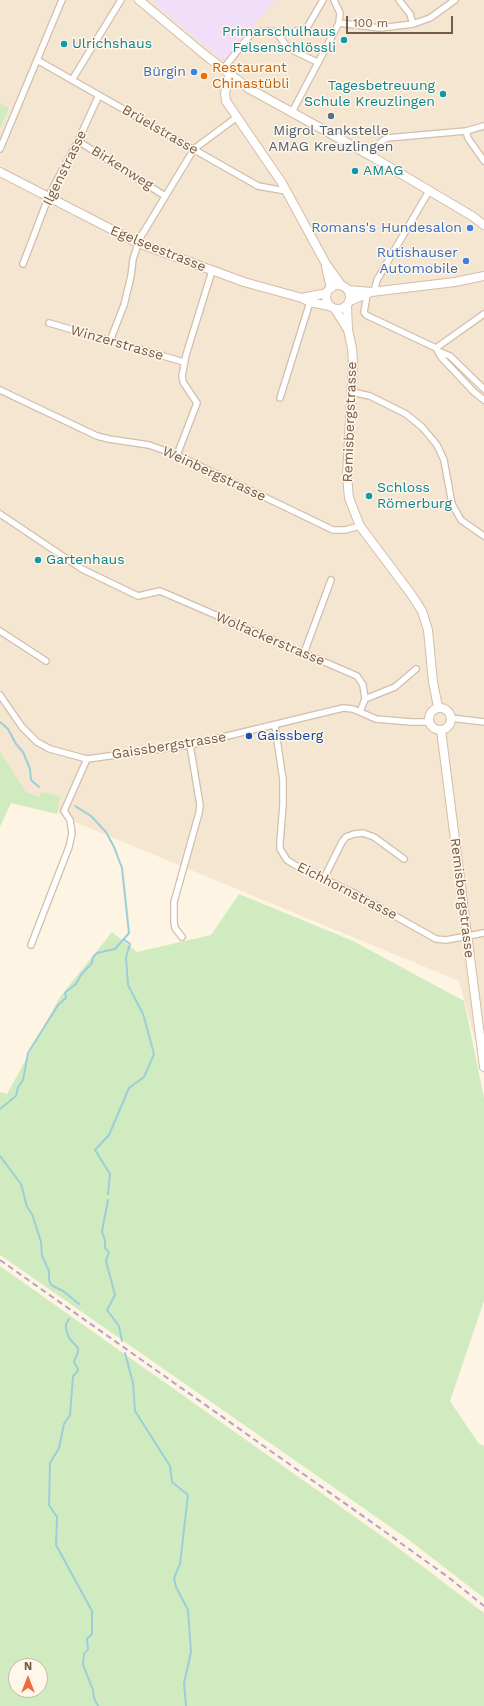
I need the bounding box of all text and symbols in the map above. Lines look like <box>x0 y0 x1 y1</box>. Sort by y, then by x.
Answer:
scale bar <box>348 8 455 34</box>
text: 100 m <box>353 16 388 30</box>
place label: Primarschulhaus Felsenschlössli <box>222 24 336 56</box>
marker: Primarschulhaus Felsenschlössli <box>339 35 349 45</box>
place label: Ulrichshaus <box>72 36 152 52</box>
marker: Ulrichshaus <box>59 39 69 49</box>
place label: Restaurant Chinastübli <box>212 60 289 92</box>
place label: Bürgin <box>143 64 186 80</box>
marker: Bürgin <box>189 67 199 77</box>
marker: Restaurant Chinastübli <box>199 71 209 81</box>
place label: Tagesbetreuung Schule Kreuzlingen <box>304 78 435 110</box>
marker: Tagesbetreuung Schule Kreuzlingen <box>438 89 448 99</box>
street label: Brüelstrasse <box>119 101 201 159</box>
marker: Migrol Tankstelle AMAG Kreuzlingen <box>326 111 336 121</box>
place label: Migrol Tankstelle AMAG Kreuzlingen <box>269 123 393 156</box>
street label: Ilgenstrasse <box>39 127 91 209</box>
street label: Birkenweg <box>88 142 156 194</box>
place label: AMAG <box>363 163 403 179</box>
marker: AMAG <box>350 166 360 176</box>
place label: Romans's Hundesalon <box>311 220 462 236</box>
street label: Egelseestrasse <box>108 222 208 276</box>
marker: Romans's Hundesalon <box>465 223 475 233</box>
place label: Rutishauser Automobile <box>377 245 458 278</box>
marker: Rutishauser Automobile <box>461 256 471 266</box>
street label: Winzerstrasse <box>68 322 166 364</box>
street label: Remisbergstrasse <box>339 361 361 483</box>
street label: Weinbergstrasse <box>159 443 269 505</box>
place label: Schloss Römerburg <box>377 480 452 512</box>
marker: Schloss Römerburg <box>364 491 374 501</box>
place label: Gartenhaus <box>46 552 125 568</box>
marker: Gartenhaus <box>33 555 43 565</box>
street label: Wolfackerstrasse <box>213 608 327 670</box>
place label: Gaissberg <box>257 728 323 744</box>
street label: Gaissbergstrasse <box>111 729 227 763</box>
marker: Gaissberg <box>244 731 254 741</box>
street label: Remisbergstrasse <box>446 837 478 959</box>
street label: Eichhornstrasse <box>294 859 400 923</box>
north arrow <box>8 1658 48 1698</box>
text: N <box>24 1660 32 1673</box>

